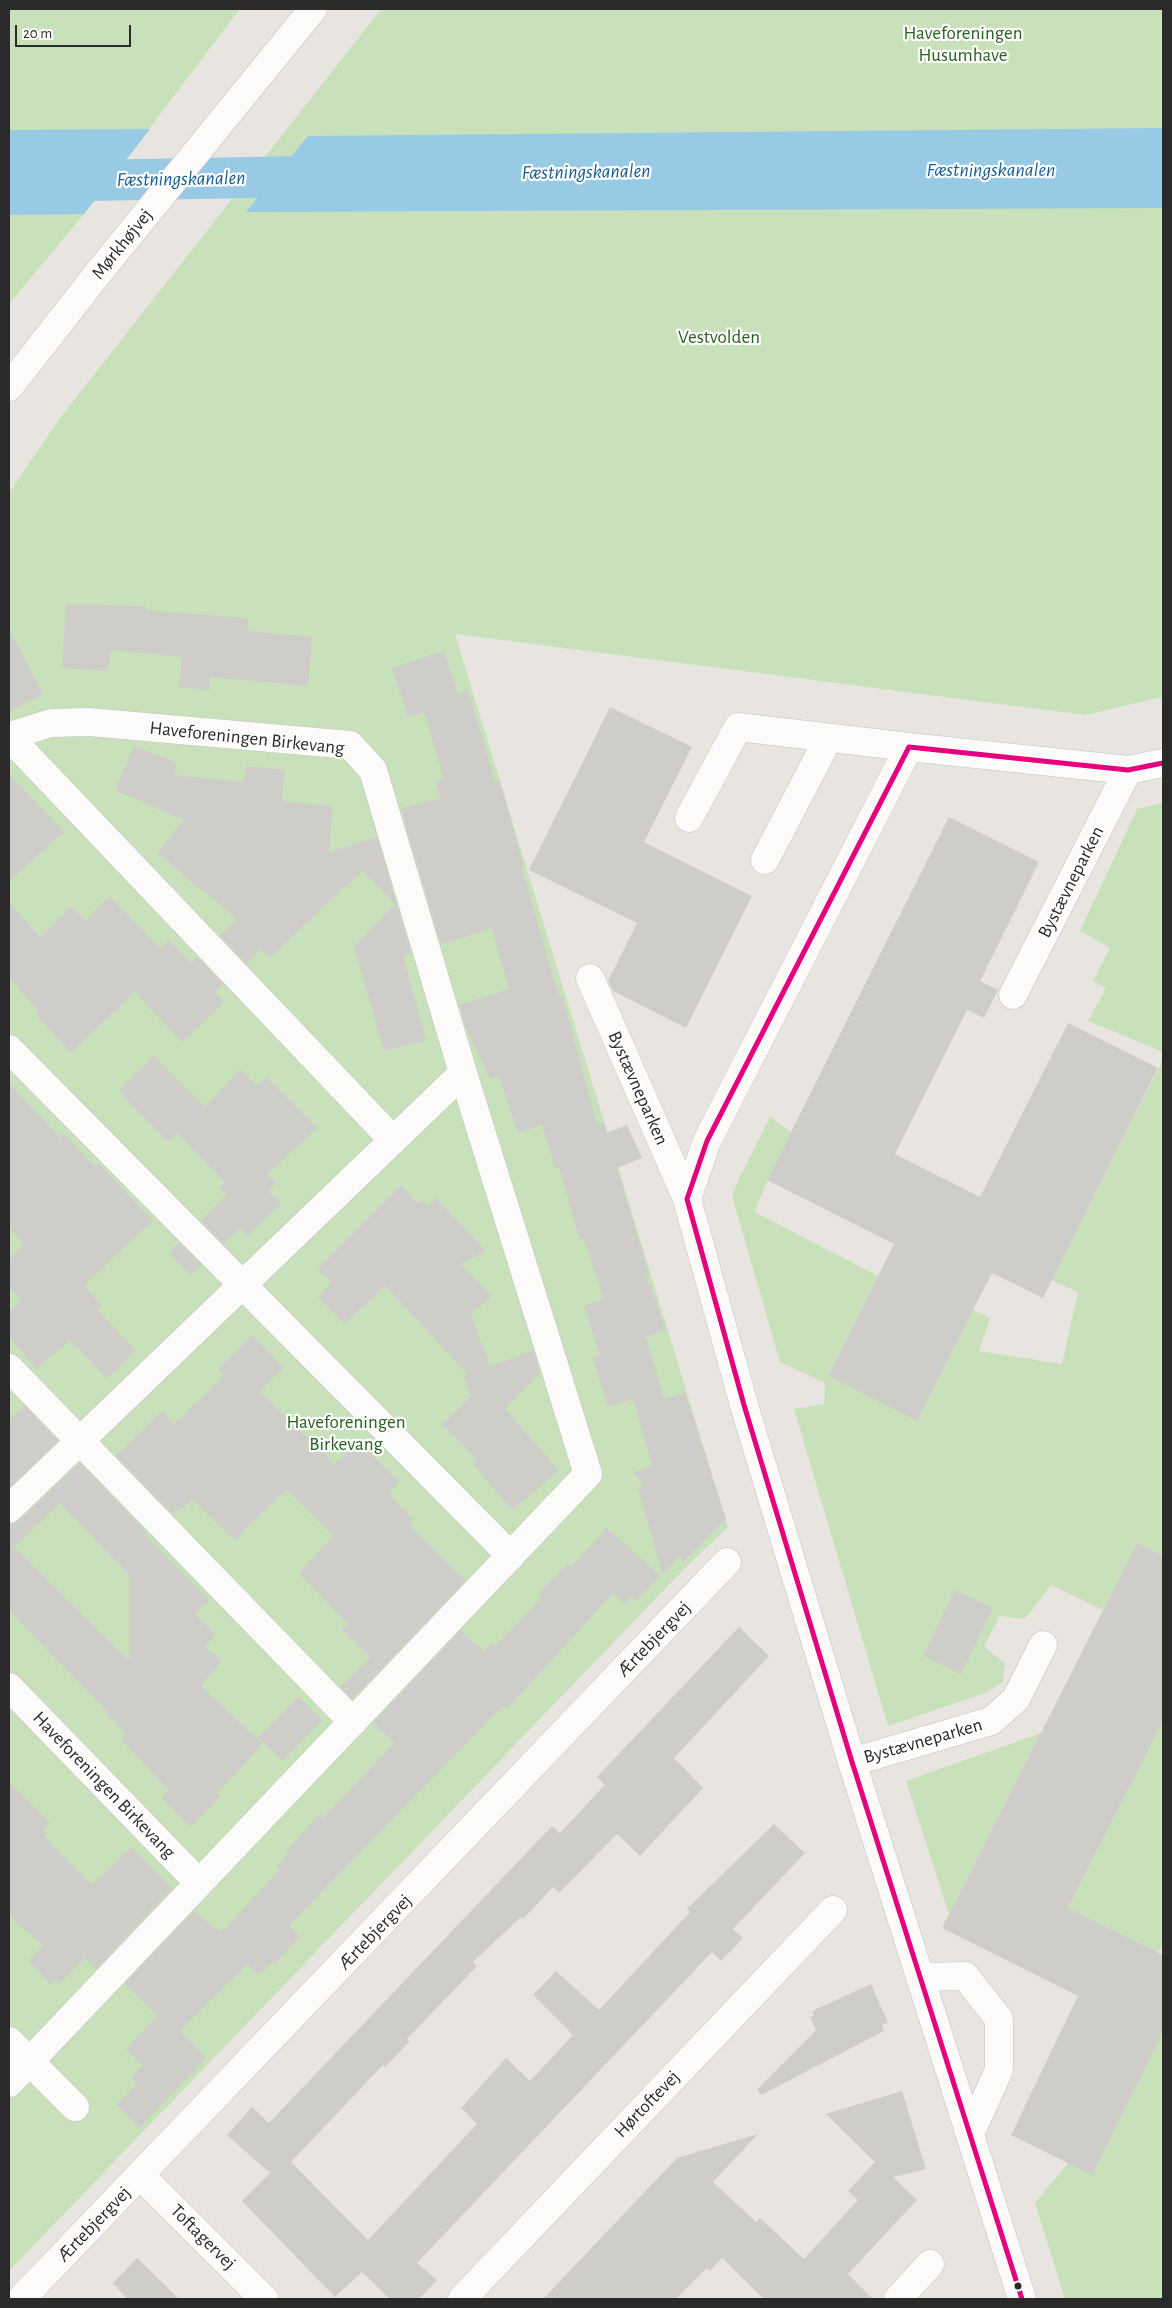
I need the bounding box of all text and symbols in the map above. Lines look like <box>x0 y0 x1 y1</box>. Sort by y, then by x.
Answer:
scale bar <box>18 15 134 47</box>
park label: Haveforeningen Husumhave <box>903 22 1023 66</box>
text: 20 m <box>23 26 52 41</box>
water label: Fæstningskanalen <box>927 158 1055 182</box>
water label: Fæstningskanalen <box>521 159 651 185</box>
water label: Fæstningskanalen <box>116 166 246 192</box>
street label: Mørkhøjvej <box>87 204 157 284</box>
park label: Vestvolden <box>678 326 760 348</box>
street label: Haveforeningen Birkevang <box>148 716 346 760</box>
street label: Bystævneparken <box>1033 822 1109 942</box>
street label: Bystævneparken <box>603 1028 673 1148</box>
park label: Haveforeningen Birkevang <box>286 1411 406 1455</box>
street label: Ærtebjergvej <box>612 1596 696 1682</box>
street label: Haveforeningen Birkevang <box>28 1707 180 1863</box>
street label: Bystævneparken <box>861 1713 985 1769</box>
street label: Ærtebjergvej <box>333 1889 417 1975</box>
street label: Hørtoftevej <box>609 2066 685 2142</box>
street label: Ærtebjergvej <box>52 2181 136 2267</box>
street label: Toftagervej <box>165 2199 241 2275</box>
unlabelled marker <box>1013 2281 1023 2291</box>

